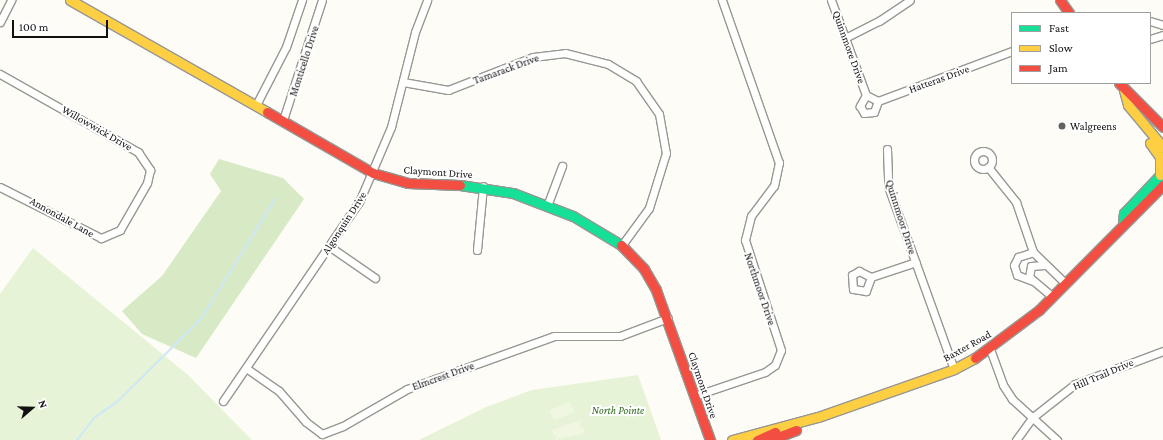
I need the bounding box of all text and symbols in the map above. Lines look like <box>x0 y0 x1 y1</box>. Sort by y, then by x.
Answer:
street label: Quinnmore Drive <box>830 9 868 85</box>
scale bar <box>14 12 110 38</box>
legend <box>1011 12 1151 84</box>
text: 100 m <box>19 20 48 34</box>
text: Fast <box>1049 21 1069 35</box>
street label: Monticello Drive <box>286 24 322 98</box>
text: Slow <box>1049 41 1073 55</box>
street label: Tamarack Drive <box>471 51 541 87</box>
text: Jam <box>1049 61 1068 75</box>
street label: Hatteras Drive <box>907 62 971 96</box>
street label: Willowwick Drive <box>60 103 134 153</box>
place label: Walgreens <box>1070 119 1116 133</box>
marker: Walgreens <box>1057 121 1067 131</box>
street label: Claymont Drive <box>403 163 473 181</box>
street label: Quinnmoor Drive <box>883 178 919 256</box>
street label: Algonquin Drive <box>319 189 369 257</box>
street label: Annondale Lane <box>28 194 96 240</box>
street label: Northmoor Drive <box>741 251 779 327</box>
street label: Baxter Road <box>941 327 993 365</box>
street label: Claymont Drive <box>685 350 721 420</box>
street label: Hill Trail Drive <box>1071 355 1135 393</box>
street label: Elmcrest Drive <box>410 359 476 393</box>
north arrow <box>12 388 52 428</box>
text: N <box>36 398 50 409</box>
park label: North Pointe <box>592 403 644 417</box>

